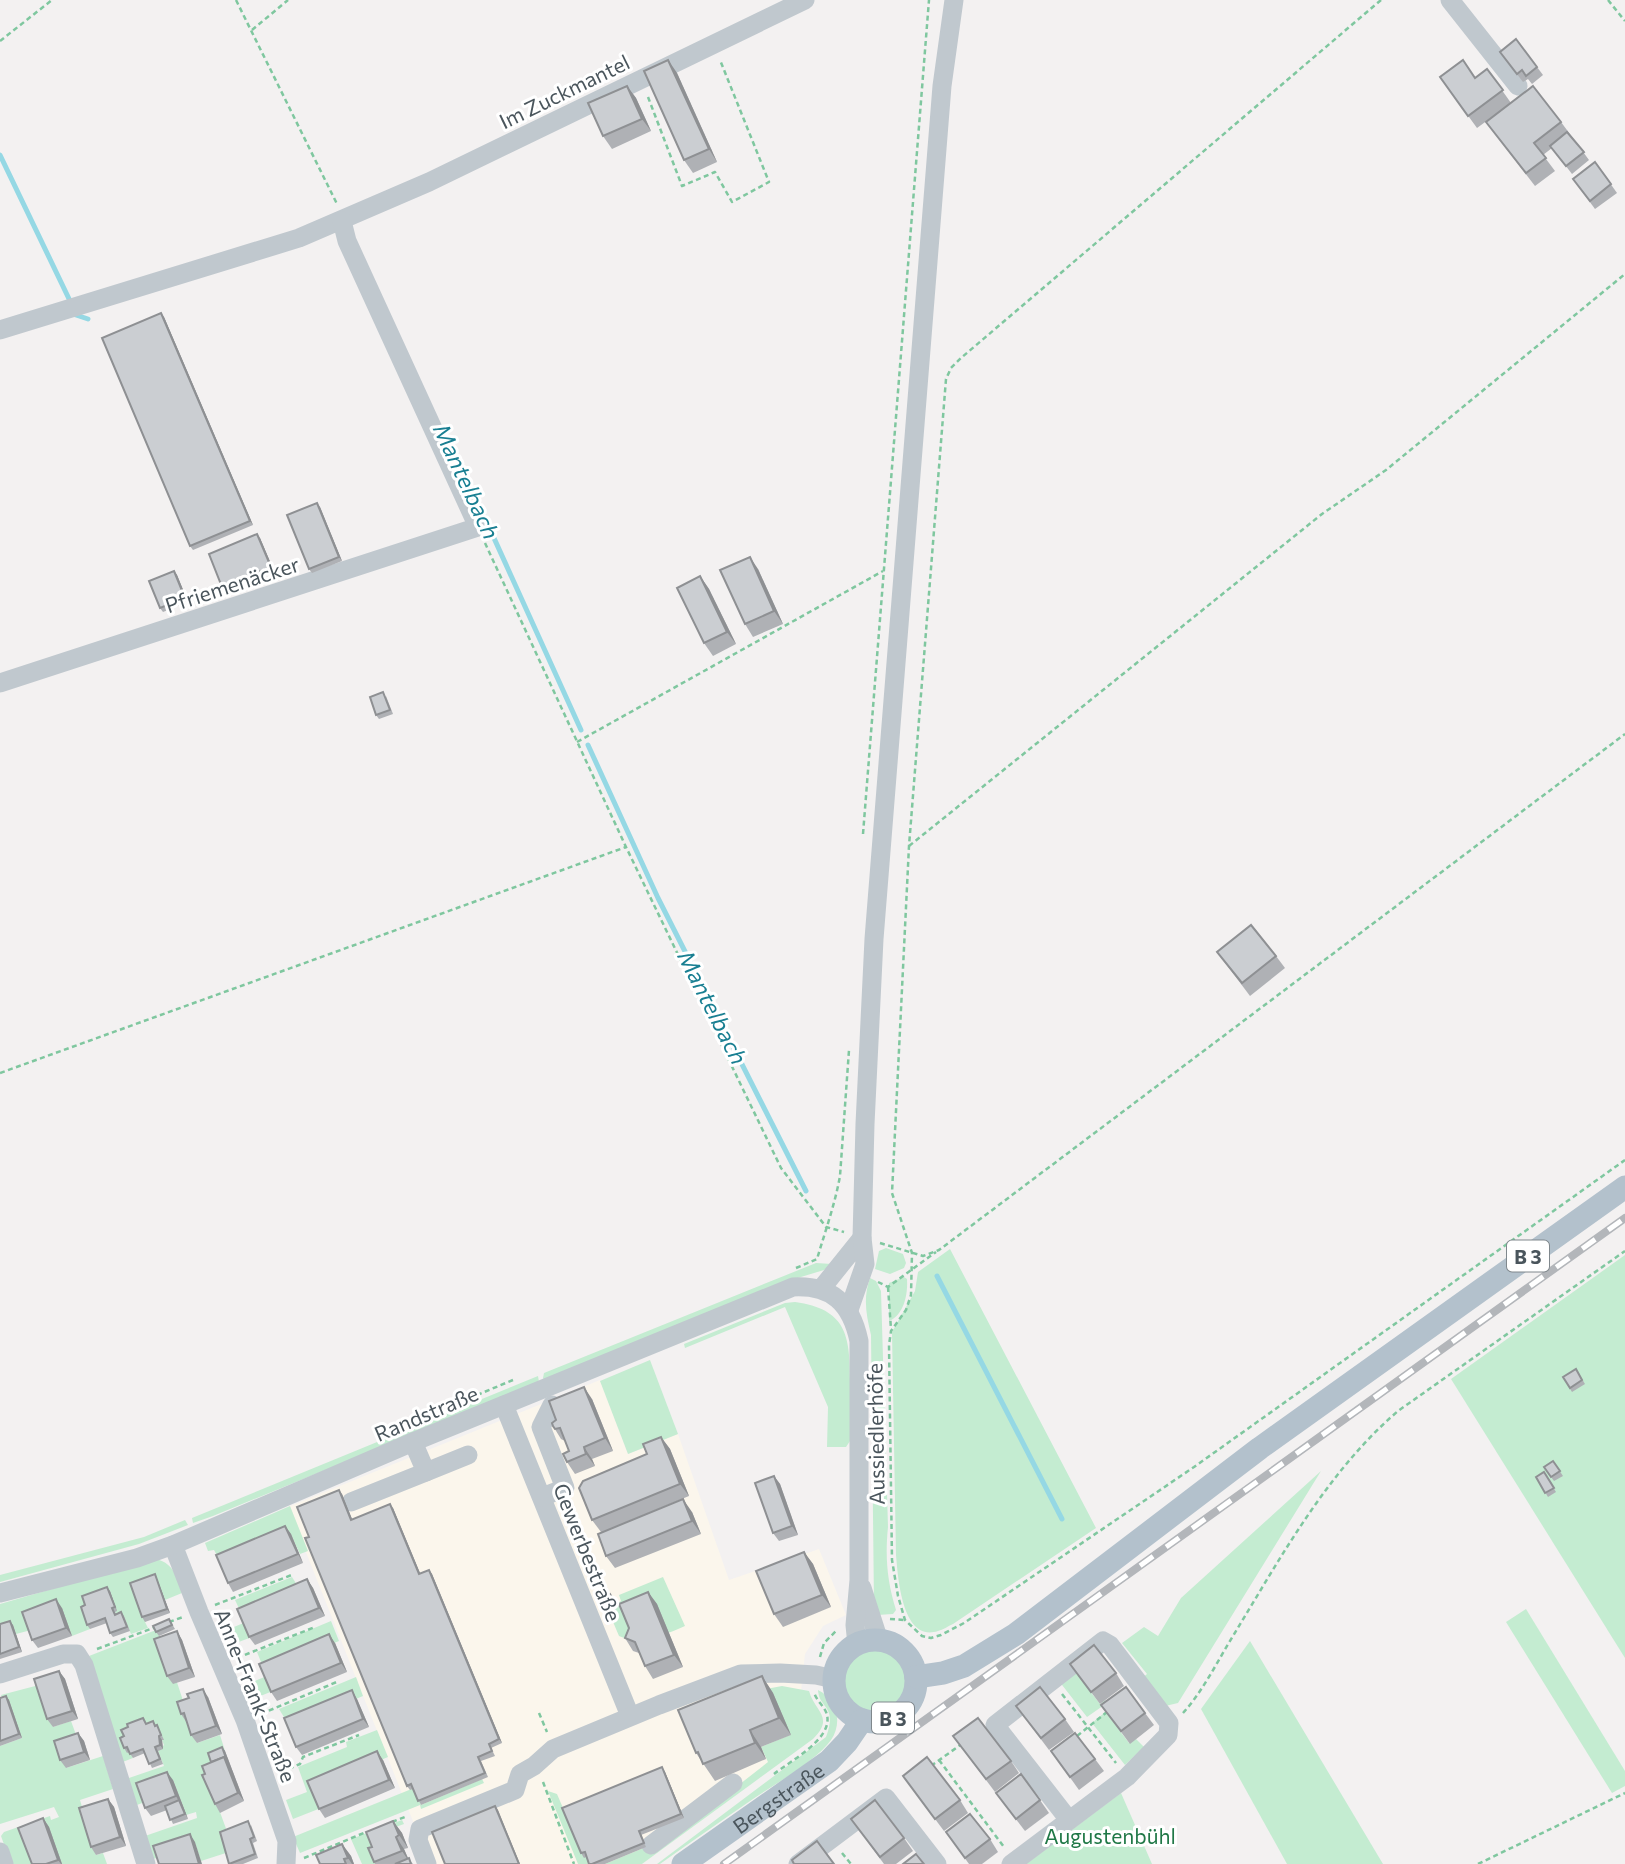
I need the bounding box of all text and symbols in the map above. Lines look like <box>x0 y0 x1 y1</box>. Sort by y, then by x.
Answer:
street label: Im Zuckmantel <box>495 49 633 133</box>
water label: Mantelbach <box>428 419 506 543</box>
street label: Pfriemenäcker <box>162 551 302 617</box>
water label: Mantelbach <box>672 945 754 1069</box>
road number: B 3 <box>1507 1240 1549 1272</box>
street label: Aussiedlerhöfe <box>861 1363 889 1505</box>
street label: Randstraße <box>370 1380 482 1446</box>
street label: Gewerbestraße <box>549 1479 627 1625</box>
street label: Anne-Frank-Straße <box>210 1605 302 1785</box>
road number: B 3 <box>872 1702 914 1734</box>
street label: Bergstraße <box>727 1756 828 1838</box>
park label: Augustenbühl <box>1044 1823 1176 1848</box>

